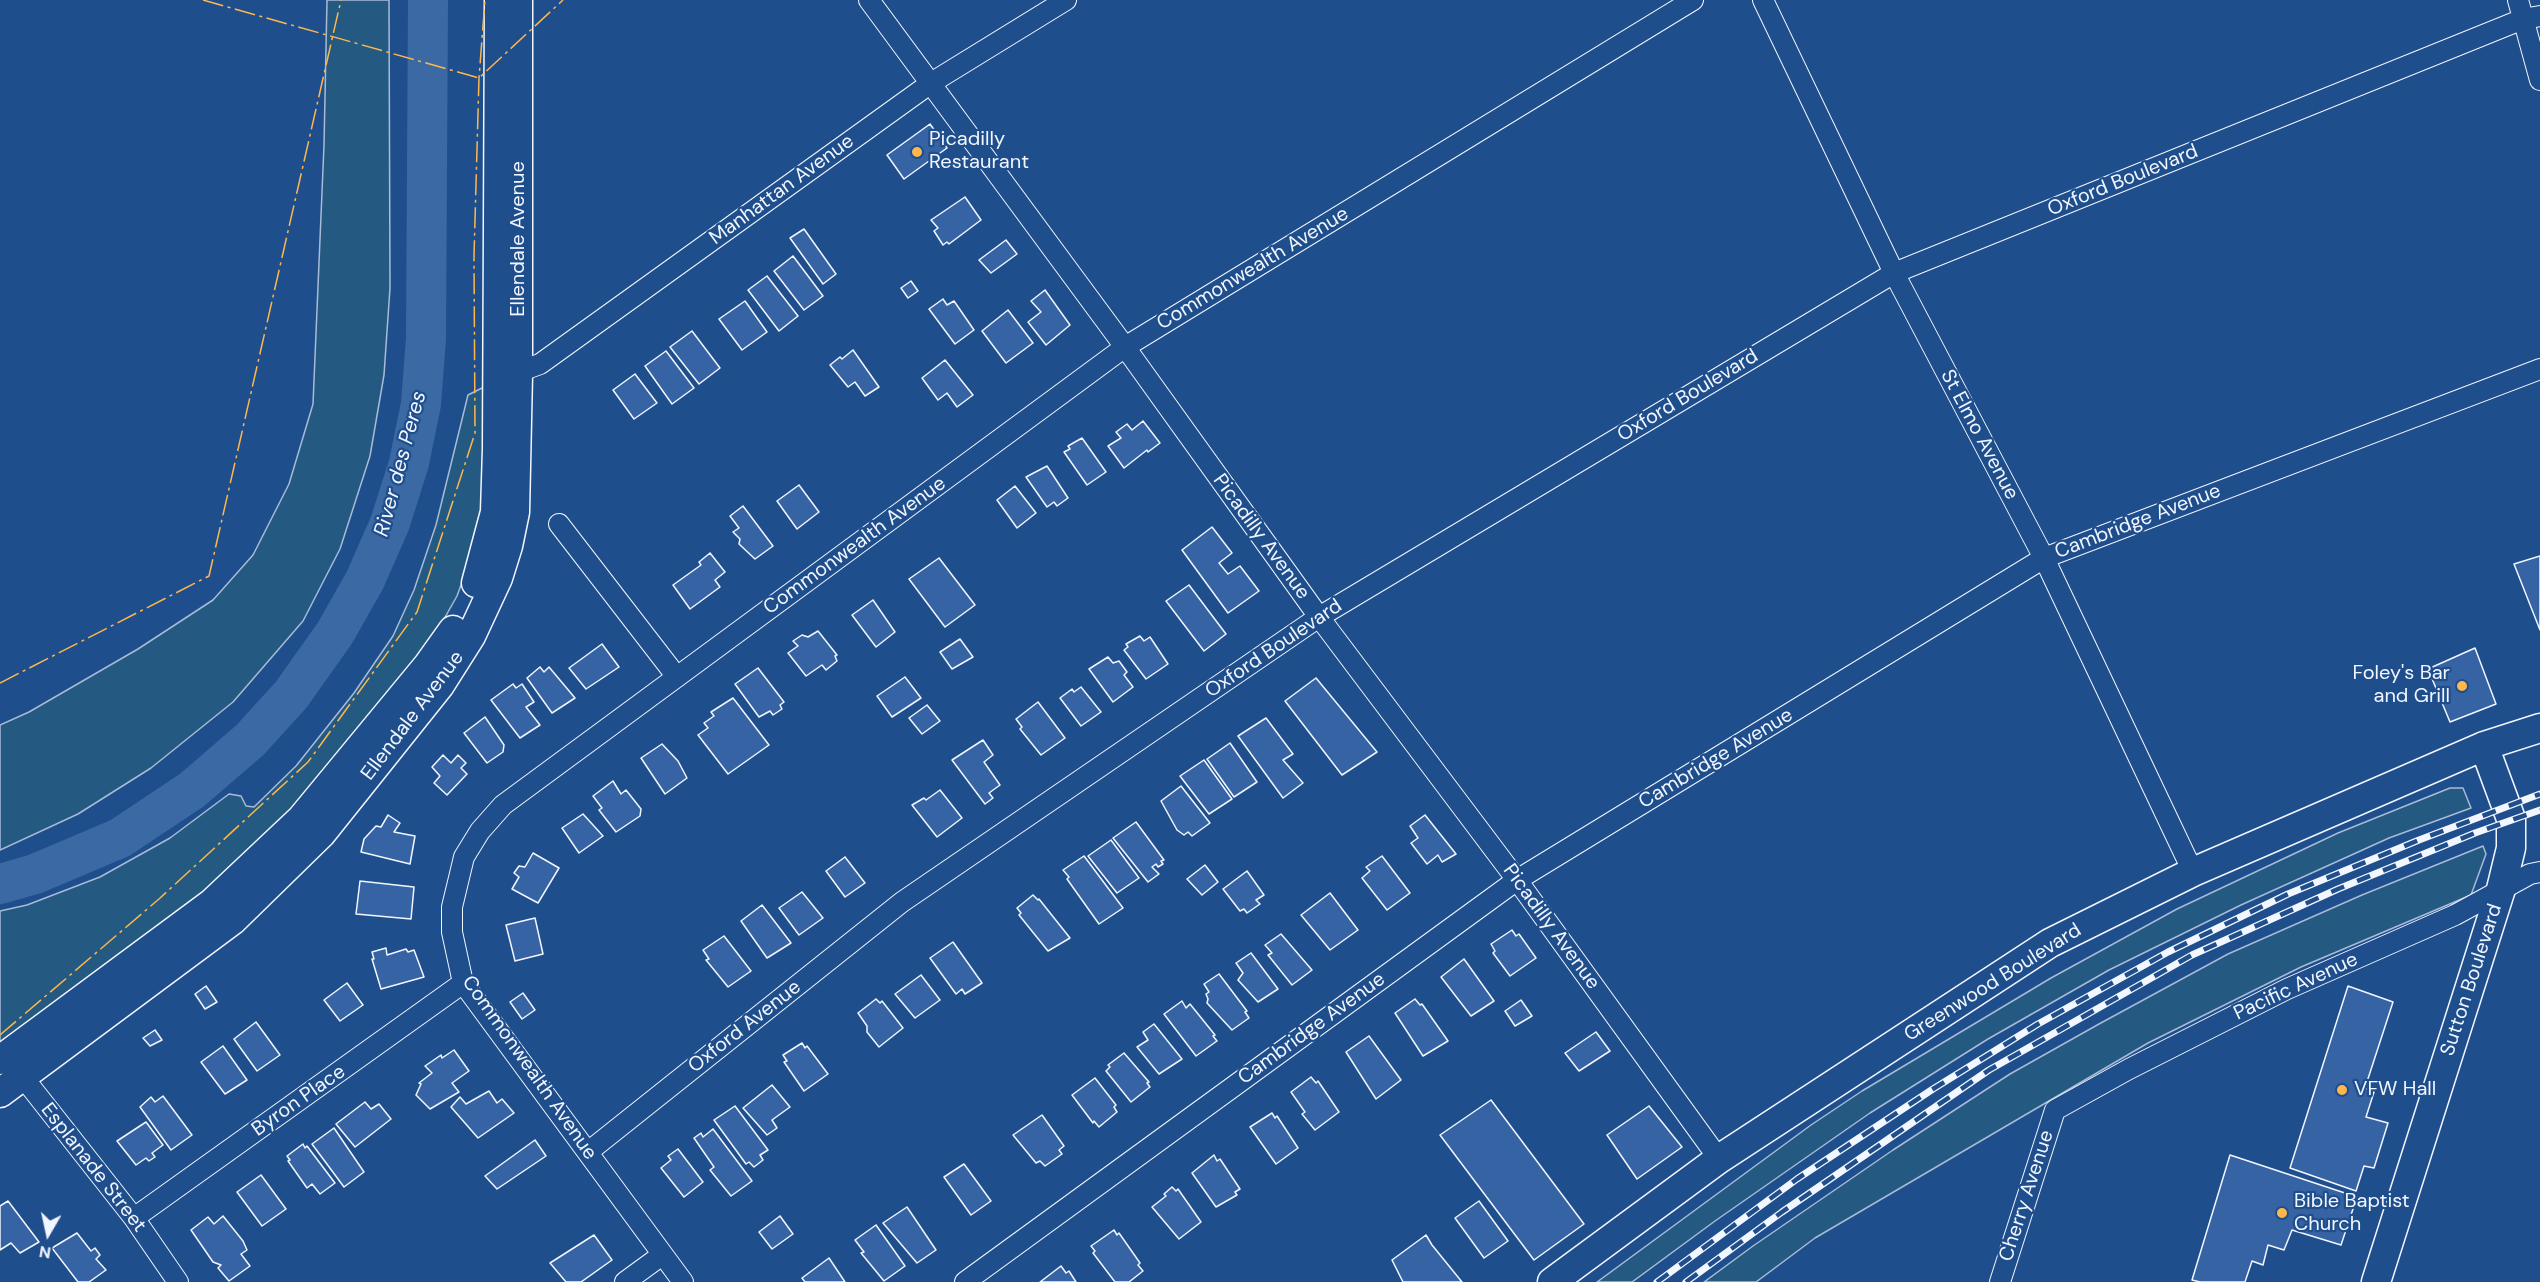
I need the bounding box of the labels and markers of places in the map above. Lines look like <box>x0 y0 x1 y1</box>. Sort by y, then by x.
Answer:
place label: Picadilly Restaurant <box>929 128 1029 175</box>
marker: Picadilly Restaurant <box>910 145 924 159</box>
place label: Foley's Bar and Grill <box>2352 662 2450 709</box>
marker: Foley's Bar and Grill <box>2455 679 2469 693</box>
place label: VFW Hall <box>2354 1078 2436 1102</box>
marker: VFW Hall <box>2335 1083 2349 1097</box>
place label: Bible Baptist Church <box>2294 1190 2410 1237</box>
marker: Bible Baptist Church <box>2275 1206 2289 1220</box>

